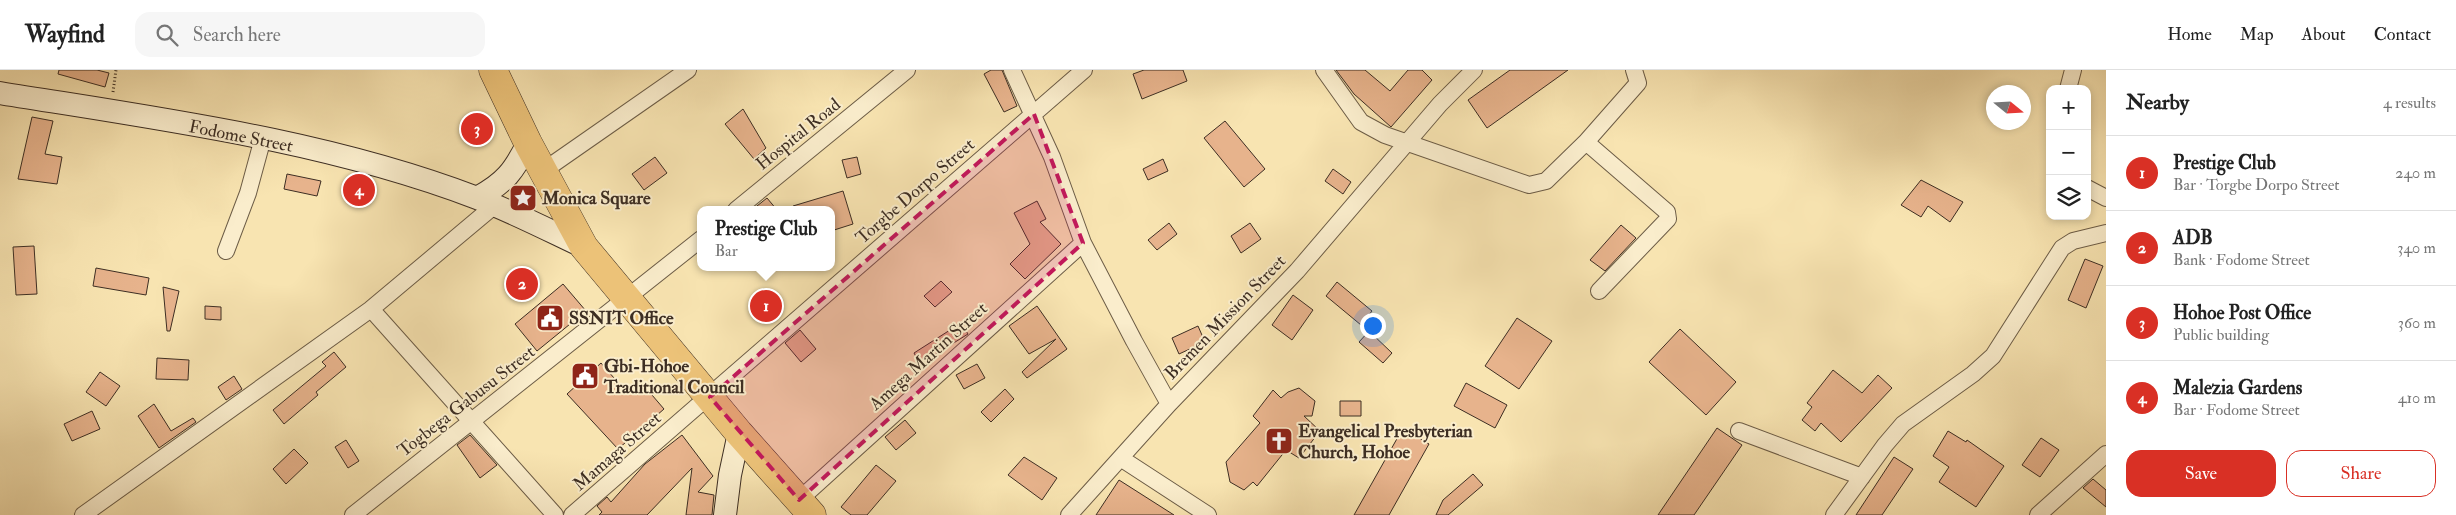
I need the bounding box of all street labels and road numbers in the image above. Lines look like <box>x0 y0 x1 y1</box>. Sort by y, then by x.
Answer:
street label: Hospital Road <box>751 93 845 176</box>
street label: Fodome Street <box>187 115 295 158</box>
street label: Torgbe Dorpo Street <box>851 133 980 249</box>
street label: Bremen Mission Street <box>1160 250 1291 385</box>
street label: Amega Martin Street <box>864 297 992 416</box>
street label: Togbega Gabusu Street <box>393 340 540 462</box>
street label: Mamaga Street <box>568 407 666 496</box>

